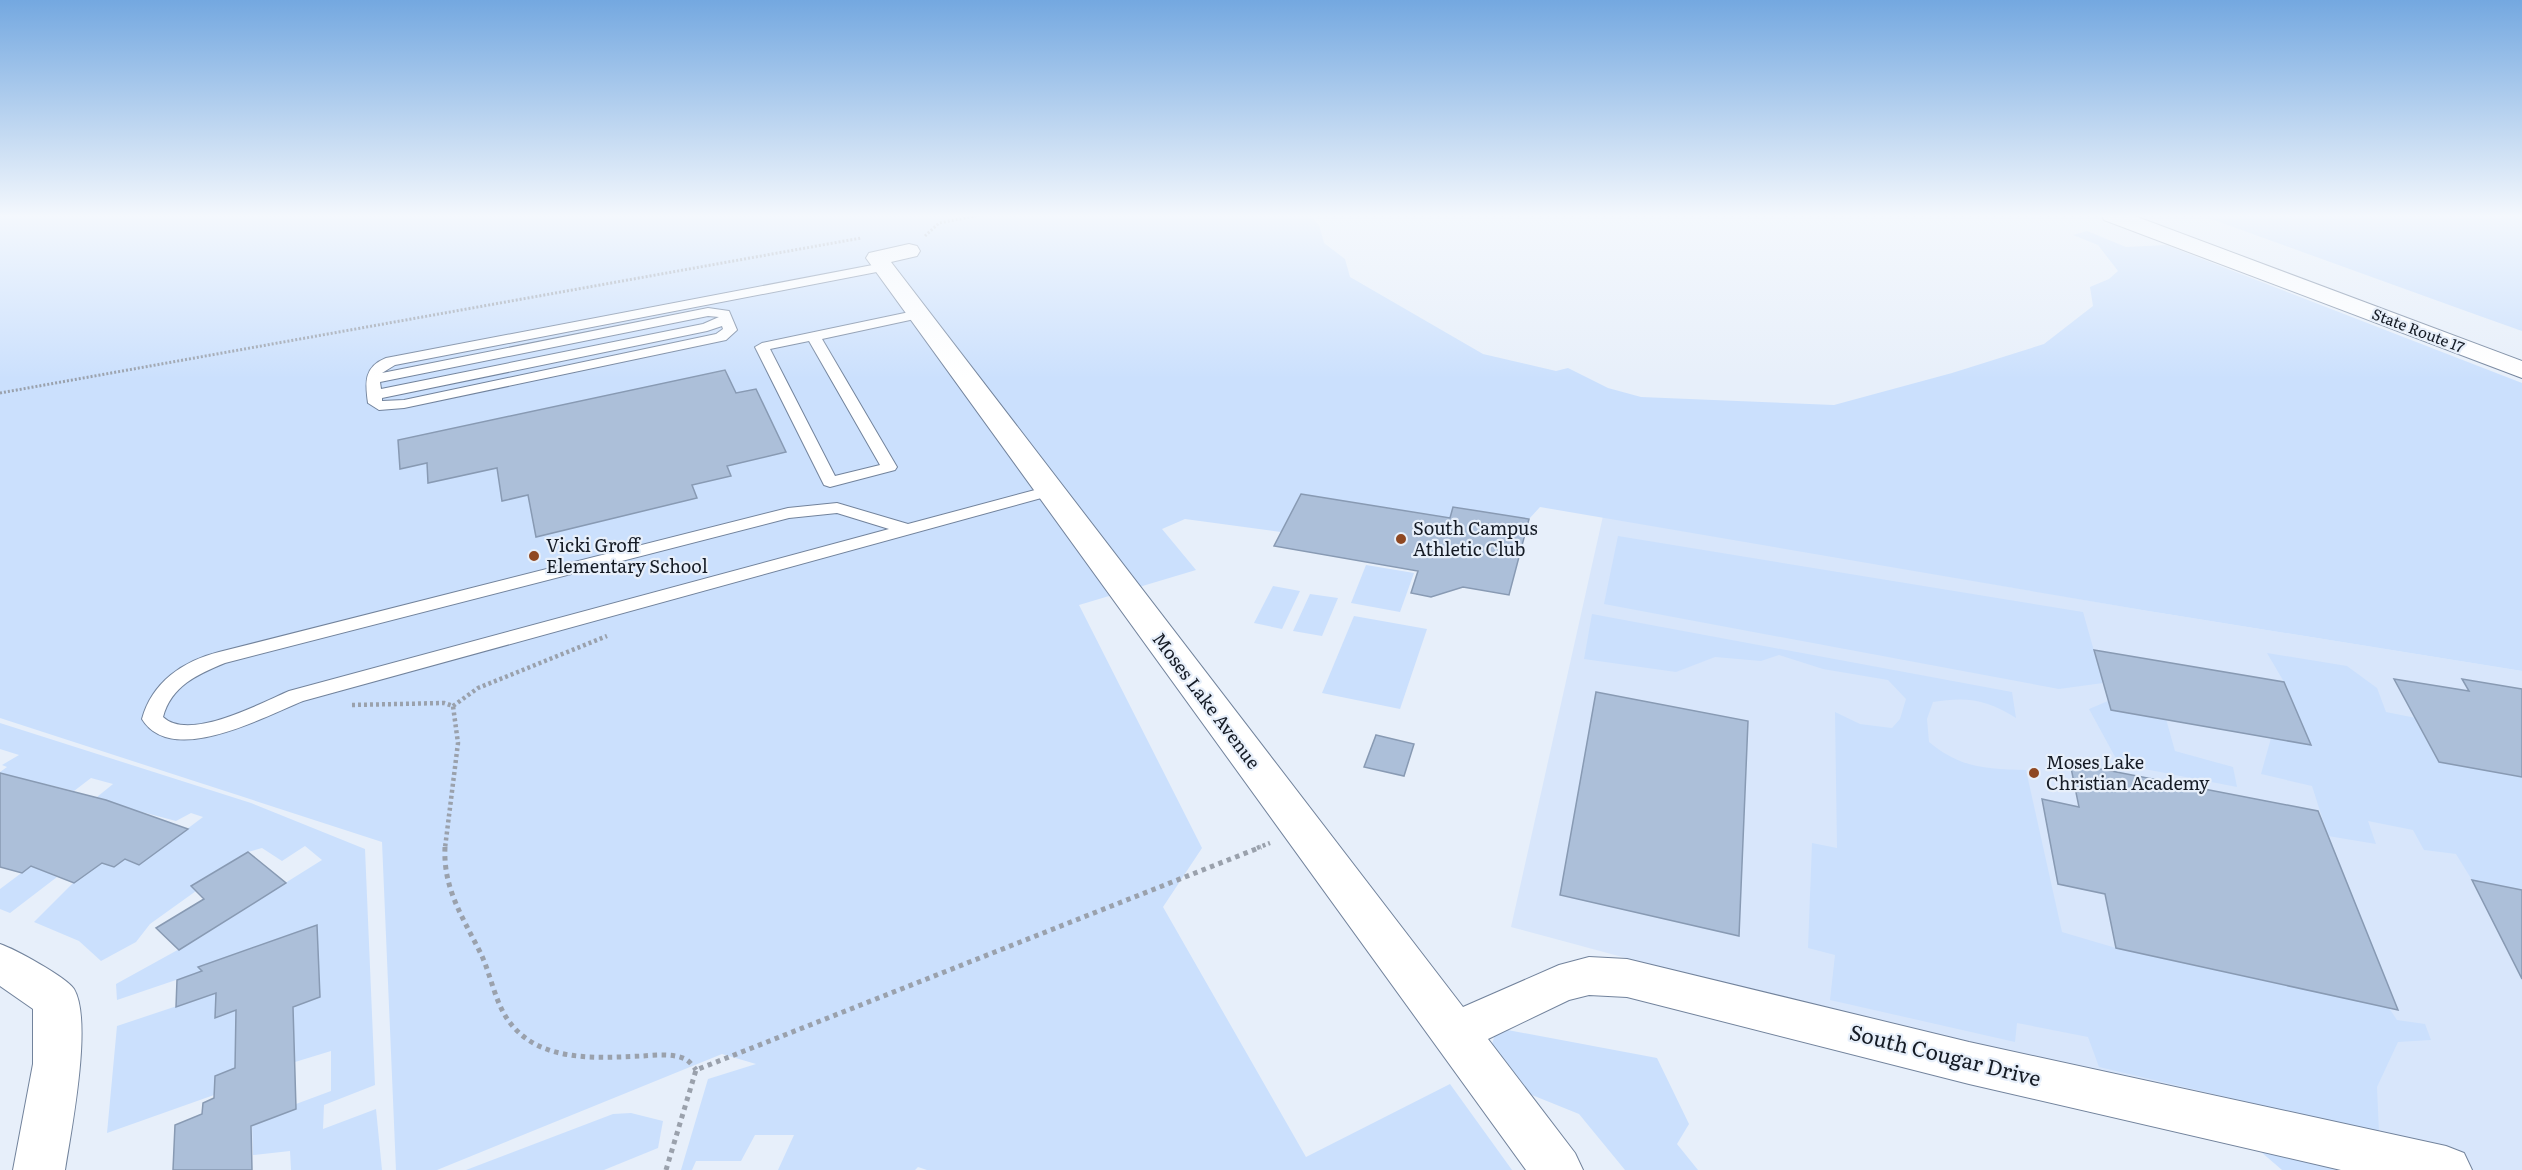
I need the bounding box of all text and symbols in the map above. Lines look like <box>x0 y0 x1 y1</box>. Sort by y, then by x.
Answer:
street label: State Route 17 <box>2369 301 2468 358</box>
place label: South Campus Athletic Club <box>1413 514 1538 562</box>
place label: Vicki Groff Elementary School <box>546 531 708 579</box>
marker: South Campus Athletic Club <box>1394 532 1408 546</box>
marker: Vicki Groff Elementary School <box>527 549 541 563</box>
street label: Moses Lake Avenue <box>1147 626 1268 774</box>
place label: Moses Lake Christian Academy <box>2046 748 2210 796</box>
marker: Moses Lake Christian Academy <box>2027 766 2041 780</box>
street label: South Cougar Drive <box>1847 1015 2045 1092</box>

